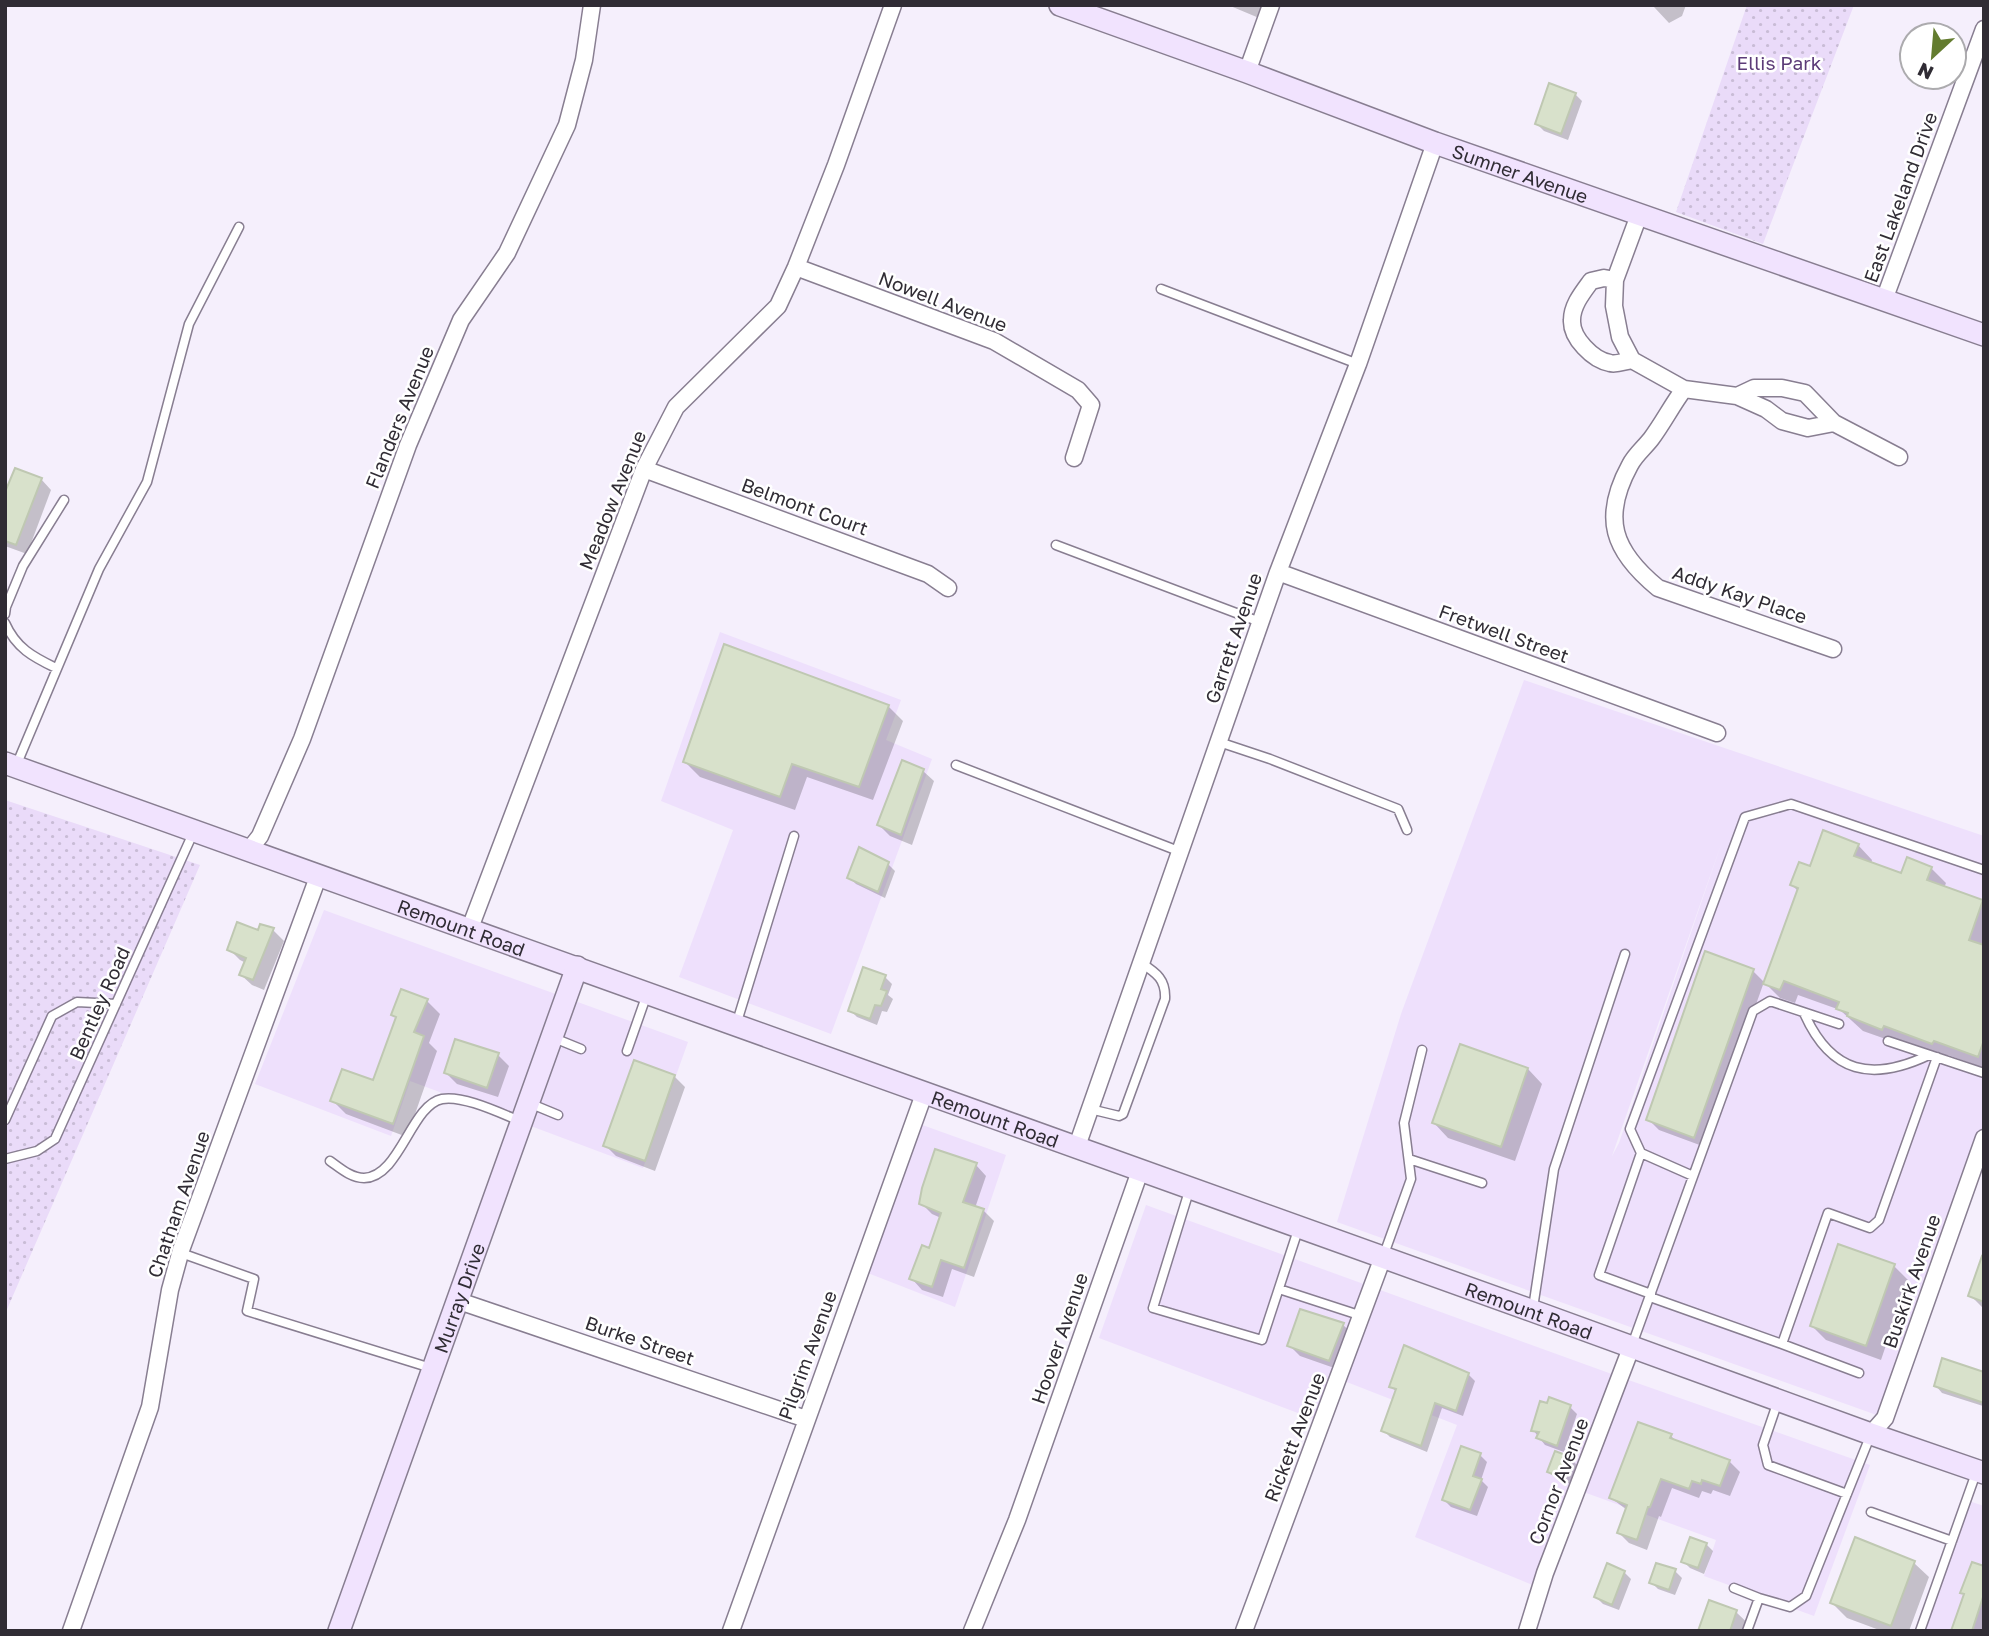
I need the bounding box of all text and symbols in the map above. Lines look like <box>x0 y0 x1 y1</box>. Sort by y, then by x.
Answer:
north arrow <box>1898 21 1968 91</box>
park label: Ellis Park <box>1737 51 1822 74</box>
text: N <box>1914 58 1937 85</box>
street label: East Lakeland Drive <box>1858 109 1942 285</box>
street label: Sumner Avenue <box>1449 138 1591 207</box>
street label: Nowell Avenue <box>875 266 1011 336</box>
street label: Flanders Avenue <box>360 342 438 492</box>
street label: Meadow Avenue <box>574 427 650 573</box>
street label: Belmont Court <box>739 472 871 540</box>
street label: Addy Kay Place <box>1670 560 1810 628</box>
street label: Garrett Avenue <box>1200 570 1266 706</box>
street label: Fretwell Street <box>1436 599 1572 667</box>
street label: Remount Road <box>395 893 528 960</box>
street label: Bentley Road <box>64 943 134 1063</box>
street label: Remount Road <box>928 1085 1062 1152</box>
street label: Chatham Avenue <box>142 1128 214 1280</box>
street label: Buskirk Avenue <box>1877 1211 1945 1351</box>
street label: Murray Drive <box>428 1240 489 1356</box>
street label: Hoover Avenue <box>1026 1269 1092 1407</box>
street label: Remount Road <box>1462 1276 1596 1343</box>
street label: Pilgrim Avenue <box>773 1287 841 1423</box>
street label: Burke Street <box>582 1311 698 1369</box>
street label: Rickett Avenue <box>1259 1369 1329 1505</box>
street label: Cornor Avenue <box>1523 1414 1593 1548</box>

